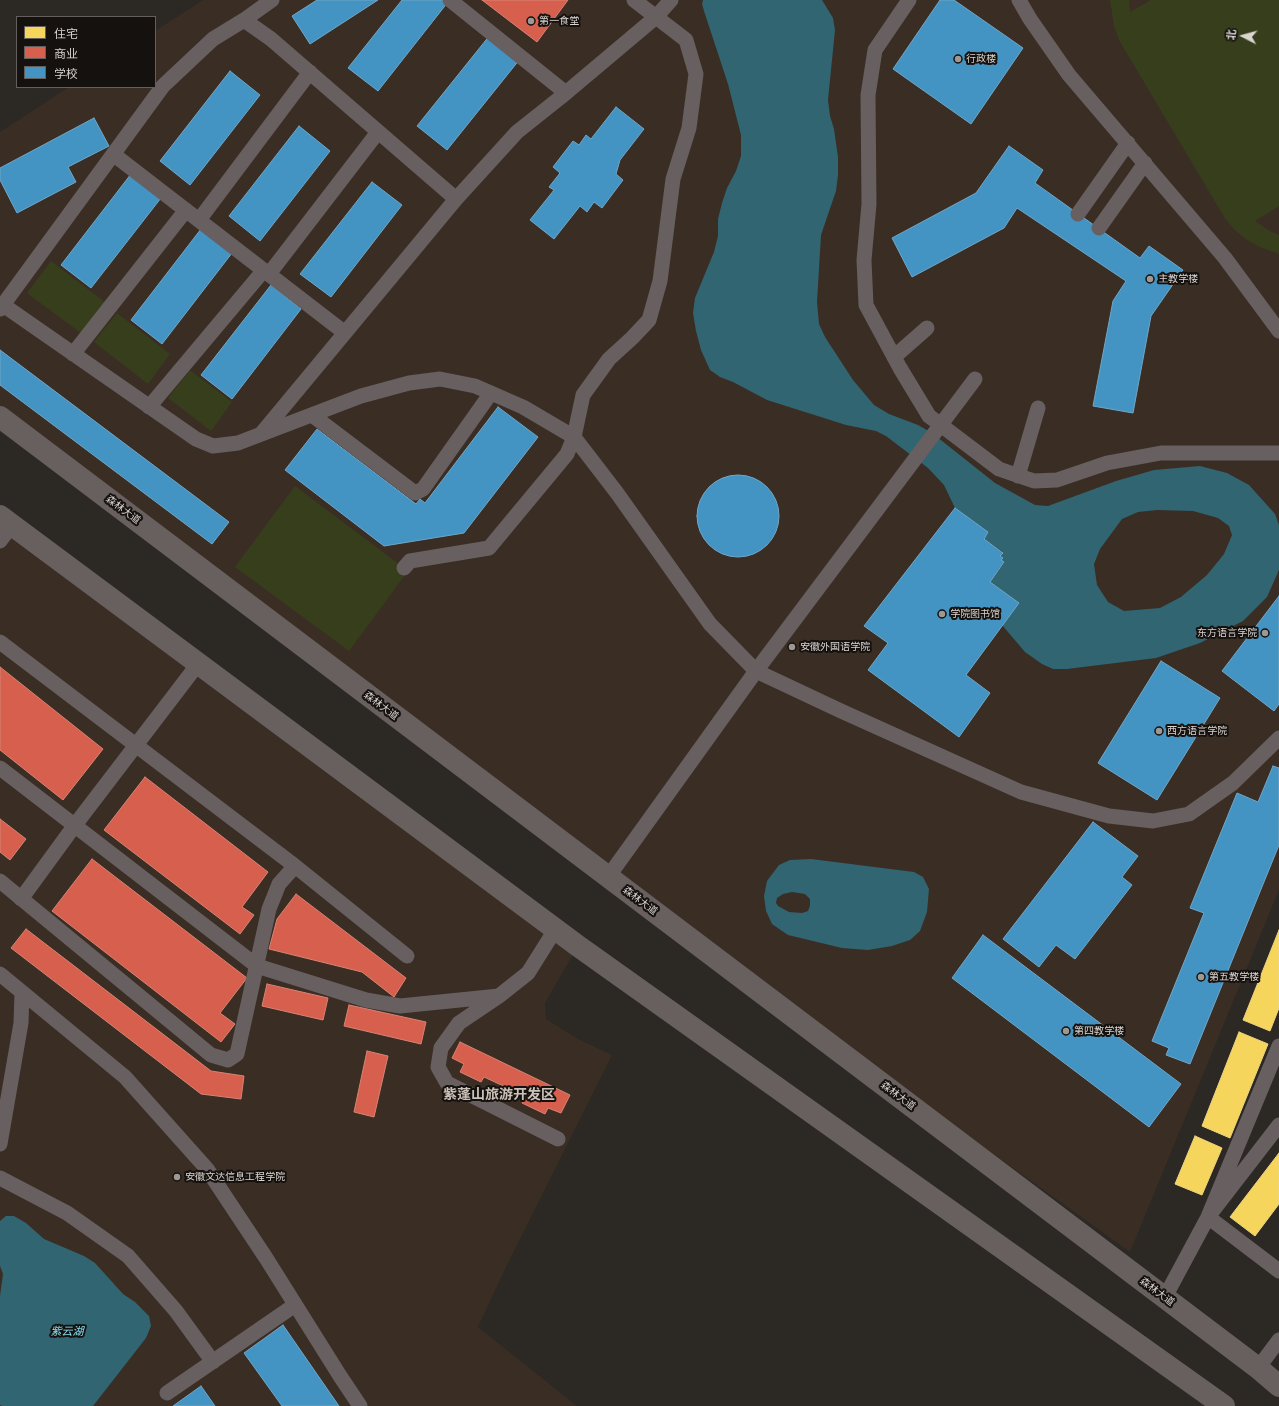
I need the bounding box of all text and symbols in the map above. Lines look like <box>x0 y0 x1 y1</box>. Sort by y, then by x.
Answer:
place label: 第一食堂 <box>539 15 579 27</box>
legend <box>16 16 156 88</box>
marker: 第一食堂 <box>526 16 536 26</box>
north arrow <box>1223 16 1263 56</box>
text: 住宅 <box>54 27 78 41</box>
text: 北 <box>1225 29 1238 41</box>
text: 商业 <box>54 47 78 61</box>
place label: 行政楼 <box>966 53 996 65</box>
marker: 行政楼 <box>953 54 963 64</box>
text: 学校 <box>54 67 78 81</box>
place label: 主教学楼 <box>1158 273 1198 285</box>
marker: 主教学楼 <box>1145 274 1155 284</box>
street label: 森林大道 <box>103 493 143 527</box>
place label: 学院图书馆 <box>950 608 1000 620</box>
marker: 学院图书馆 <box>937 609 947 619</box>
place label: 东方语言学院 <box>1197 627 1257 639</box>
marker: 东方语言学院 <box>1260 628 1270 638</box>
place label: 安徽外国语学院 <box>800 641 870 653</box>
marker: 安徽外国语学院 <box>787 642 797 652</box>
street label: 森林大道 <box>361 689 401 723</box>
place label: 西方语言学院 <box>1167 725 1227 737</box>
marker: 西方语言学院 <box>1154 726 1164 736</box>
street label: 森林大道 <box>620 884 660 918</box>
place label: 第五教学楼 <box>1209 971 1259 983</box>
marker: 第五教学楼 <box>1196 972 1206 982</box>
place label: 第四教学楼 <box>1074 1025 1124 1037</box>
marker: 第四教学楼 <box>1061 1026 1071 1036</box>
street label: 森林大道 <box>878 1079 918 1113</box>
district label: 紫蓬山旅游开发区 <box>443 1087 555 1103</box>
place label: 安徽文达信息工程学院 <box>185 1171 285 1183</box>
marker: 安徽文达信息工程学院 <box>172 1172 182 1182</box>
street label: 森林大道 <box>1137 1275 1177 1309</box>
water label: 紫云湖 <box>51 1325 83 1339</box>

